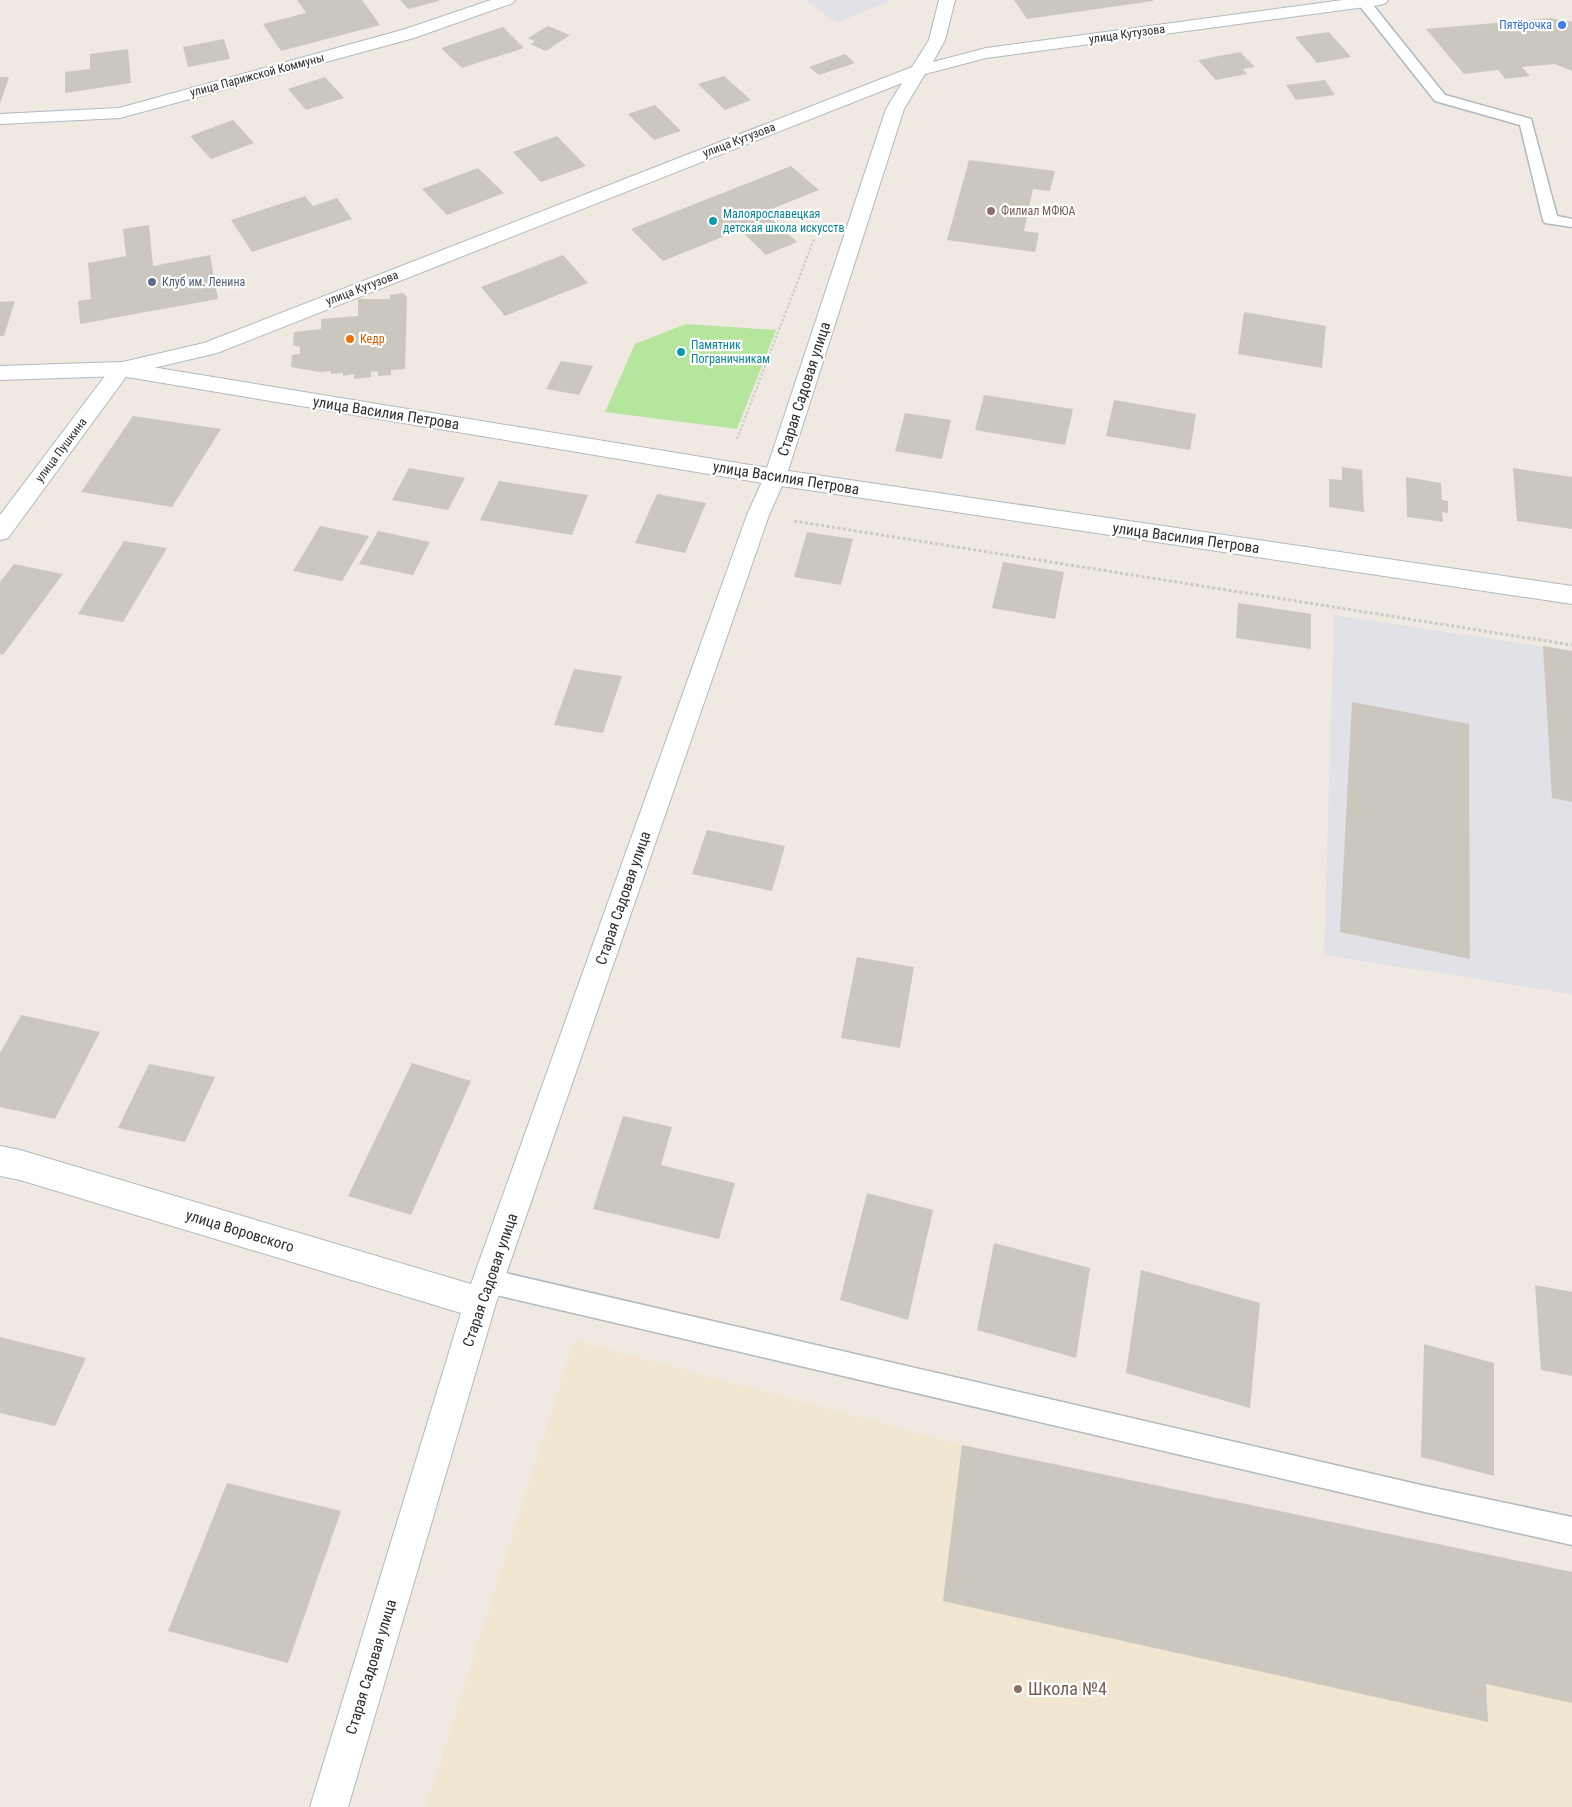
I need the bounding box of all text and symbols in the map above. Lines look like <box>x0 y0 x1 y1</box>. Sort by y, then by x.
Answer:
place label: Пятёрочка <box>1499 18 1552 32</box>
marker: Пятёрочка <box>1556 19 1568 31</box>
street label: улица Кутузова <box>1088 22 1166 46</box>
street label: улица Парижской Коммуны <box>188 50 326 100</box>
street label: улица Кутузова <box>701 120 778 160</box>
place label: Филиал МФЮА <box>1001 204 1075 218</box>
marker: Филиал МФЮА <box>985 205 997 217</box>
place label: Малоярославецкая детская школа искусств <box>723 207 844 235</box>
marker: Малоярославецкая детская школа искусств <box>707 215 719 227</box>
street label: улица Кутузова <box>324 268 401 308</box>
place label: Клуб им. Ленина <box>162 275 246 289</box>
marker: Клуб им. Ленина <box>146 276 158 288</box>
street label: Старая Садовая улица <box>774 320 834 458</box>
place label: Кедр <box>360 332 385 346</box>
marker: Кедр <box>344 333 356 345</box>
place label: Памятник Пограничникам <box>691 338 770 366</box>
marker: Памятник Пограничникам <box>675 346 687 358</box>
street label: улица Василия Петрова <box>312 393 460 433</box>
street label: улица Пушкина <box>32 415 90 485</box>
street label: улица Василия Петрова <box>712 458 860 498</box>
street label: улица Василия Петрова <box>1111 519 1261 557</box>
street label: Старая Садовая улица <box>592 829 654 967</box>
street label: улица Воровского <box>184 1206 296 1256</box>
street label: Старая Садовая улица <box>459 1211 521 1349</box>
street label: Старая Садовая улица <box>342 1597 400 1737</box>
place label: Школа №4 <box>1028 1678 1107 1699</box>
marker: Школа №4 <box>1012 1683 1024 1695</box>

